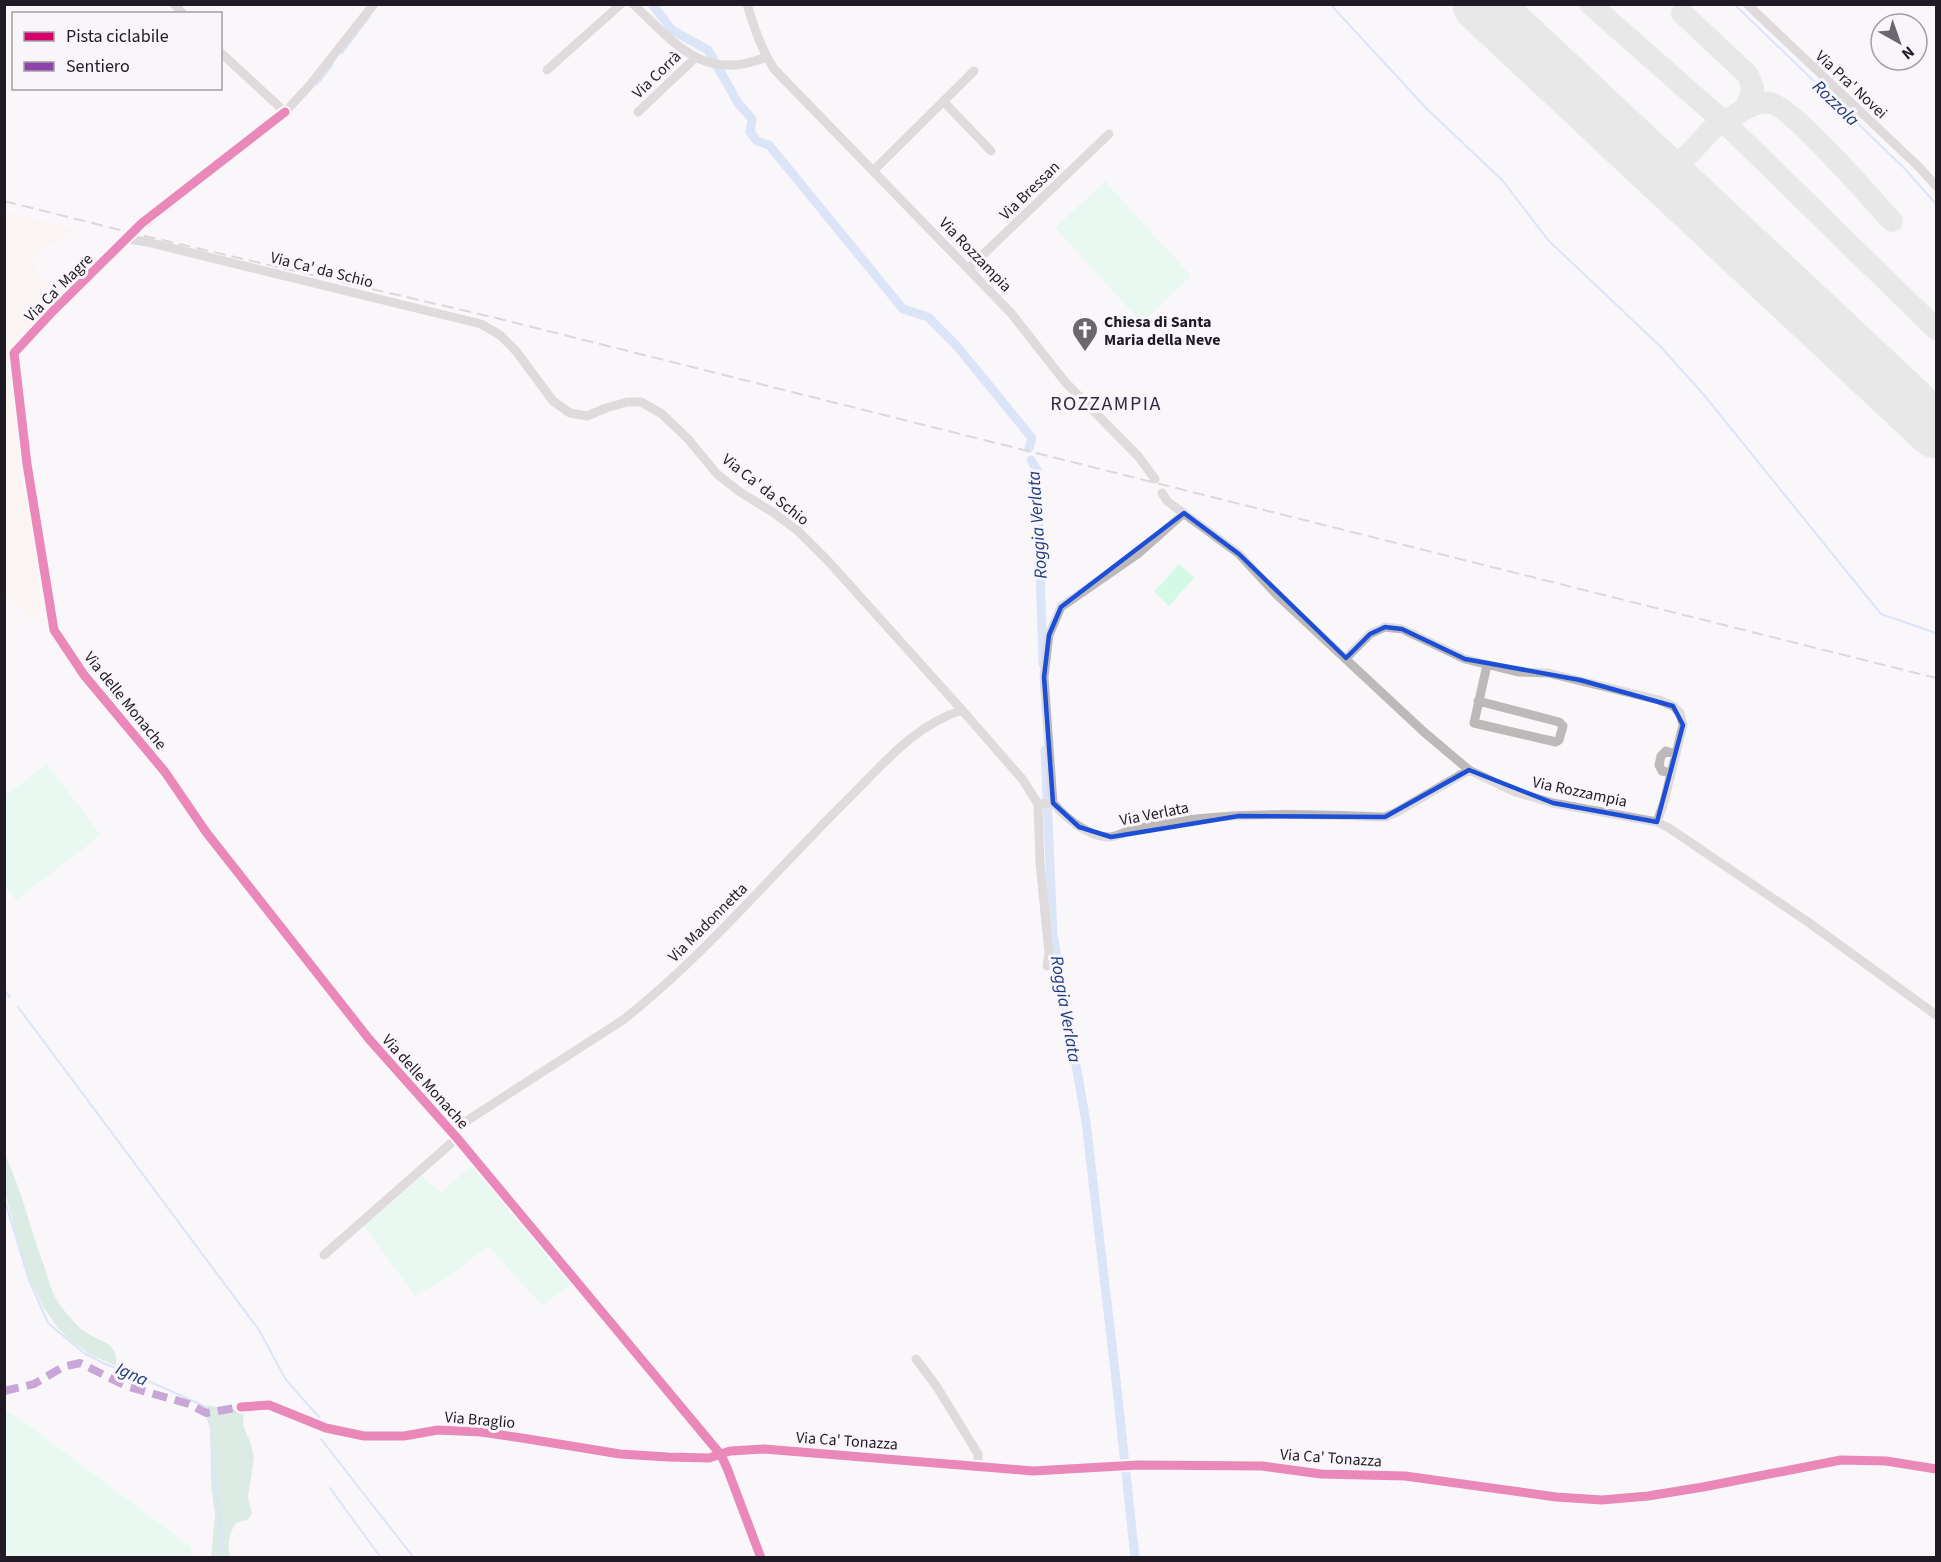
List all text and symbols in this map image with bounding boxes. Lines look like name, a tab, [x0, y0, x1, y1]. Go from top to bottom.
legend	[12, 12, 222, 90]
north arrow	[1869, 12, 1929, 72]
text: Pista ciclabile	[66, 24, 169, 49]
text: N	[1897, 41, 1919, 65]
street label: Via Corrà	[627, 46, 686, 103]
street label: Via Pra' Novei	[1810, 46, 1892, 124]
text: Sentiero	[66, 54, 130, 79]
water label: Rozzola	[1807, 75, 1865, 132]
street label: Via Bressan	[995, 156, 1065, 225]
street label: Via Rozzampia	[934, 212, 1017, 297]
street label: Via Ca' da Schio	[268, 247, 375, 293]
street label: Via Ca' Magre	[19, 248, 98, 327]
place label: Chiesa di Santa Maria della Neve	[1104, 311, 1221, 351]
church icon: Chiesa di Santa Maria della Neve	[1070, 315, 1100, 353]
district label: ROZZAMPIA	[1050, 390, 1162, 418]
street label: Via Ca' da Schio	[717, 449, 814, 531]
water label: Roggia Verlata	[1021, 470, 1054, 580]
street label: Via delle Monache	[79, 647, 172, 754]
street label: Via Rozzampia	[1530, 771, 1629, 813]
street label: Via Verlata	[1118, 797, 1191, 831]
street label: Via Madonnetta	[663, 878, 752, 967]
water label: Roggia Verlata	[1044, 954, 1087, 1065]
street label: Via delle Monache	[377, 1029, 474, 1134]
water label: Igna	[112, 1356, 152, 1393]
street label: Via Braglio	[444, 1406, 516, 1434]
street label: Via Ca' Tonazza	[795, 1426, 899, 1456]
street label: Via Ca' Tonazza	[1279, 1443, 1383, 1473]

